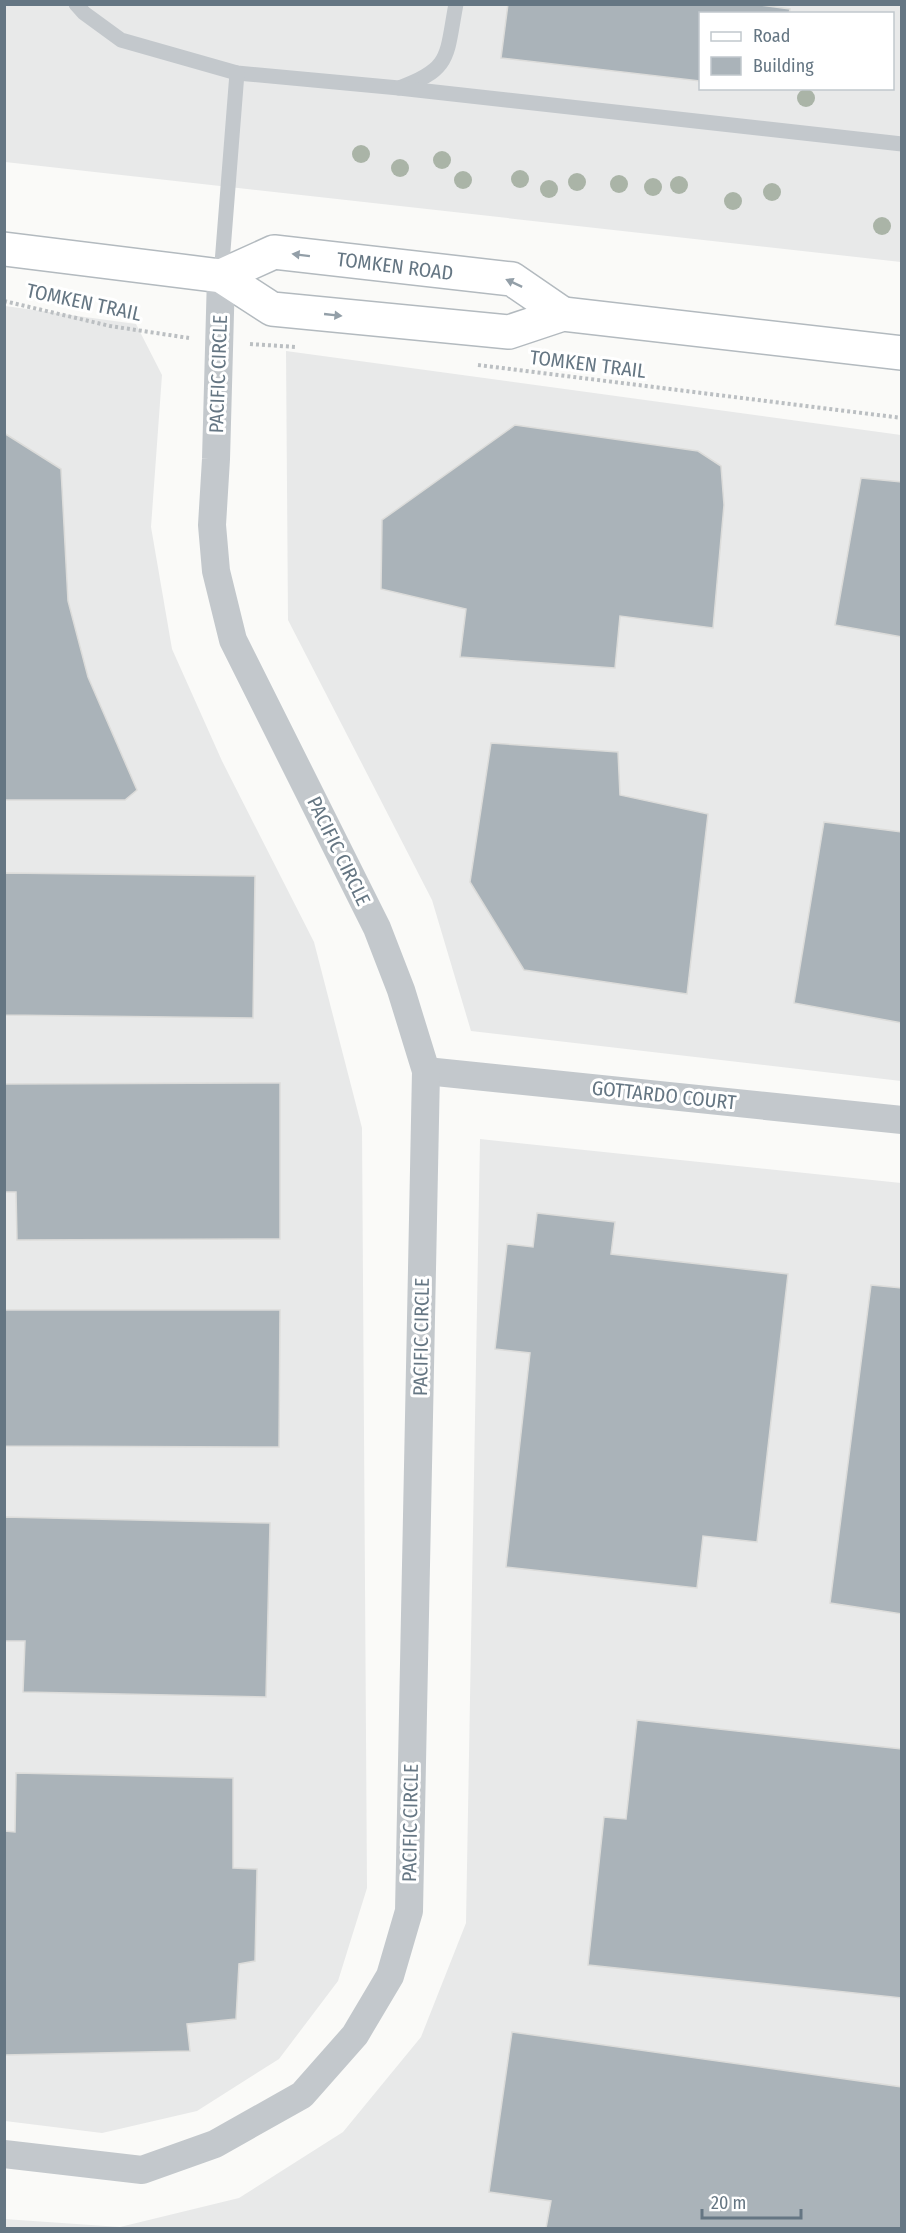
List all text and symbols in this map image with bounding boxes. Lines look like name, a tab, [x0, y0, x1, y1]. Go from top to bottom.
legend	[699, 12, 894, 90]
text: Road	[753, 25, 790, 47]
text: Building	[753, 55, 814, 77]
street label: TOMKEN ROAD	[335, 247, 455, 285]
one-way arrow	[291, 250, 310, 260]
street label: TOMKEN TRAIL	[24, 278, 144, 326]
one-way arrow	[506, 278, 523, 287]
one-way arrow	[323, 310, 342, 320]
street label: PACIFIC CIRCLE	[204, 314, 232, 434]
street label: TOMKEN TRAIL	[529, 345, 648, 383]
street label: PACIFIC CIRCLE	[302, 793, 376, 909]
street label: GOTTARDO COURT	[591, 1075, 738, 1115]
street label: PACIFIC CIRCLE	[408, 1278, 434, 1396]
street label: PACIFIC CIRCLE	[397, 1764, 423, 1882]
scale bar	[702, 2182, 801, 2220]
text: 20 m	[711, 2192, 746, 2214]

